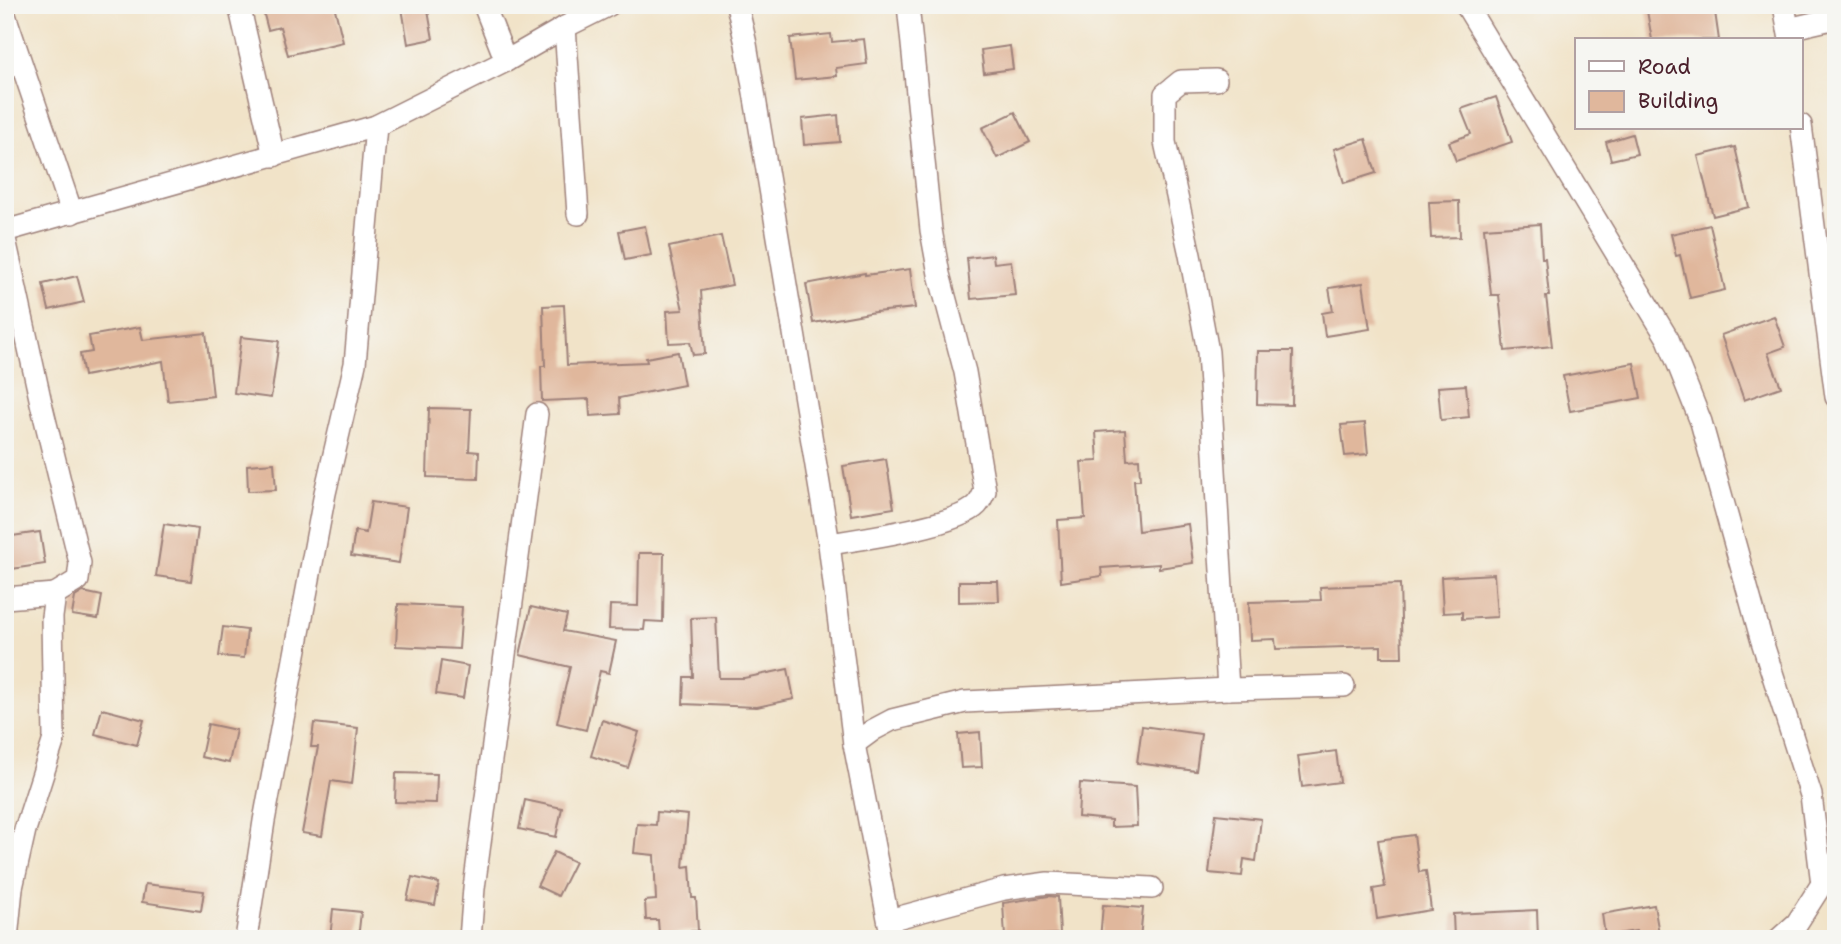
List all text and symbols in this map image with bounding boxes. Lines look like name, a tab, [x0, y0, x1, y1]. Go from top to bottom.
legend	[1575, 38, 1802, 130]
text: Road	[1638, 53, 1691, 81]
text: Building	[1638, 87, 1718, 115]

